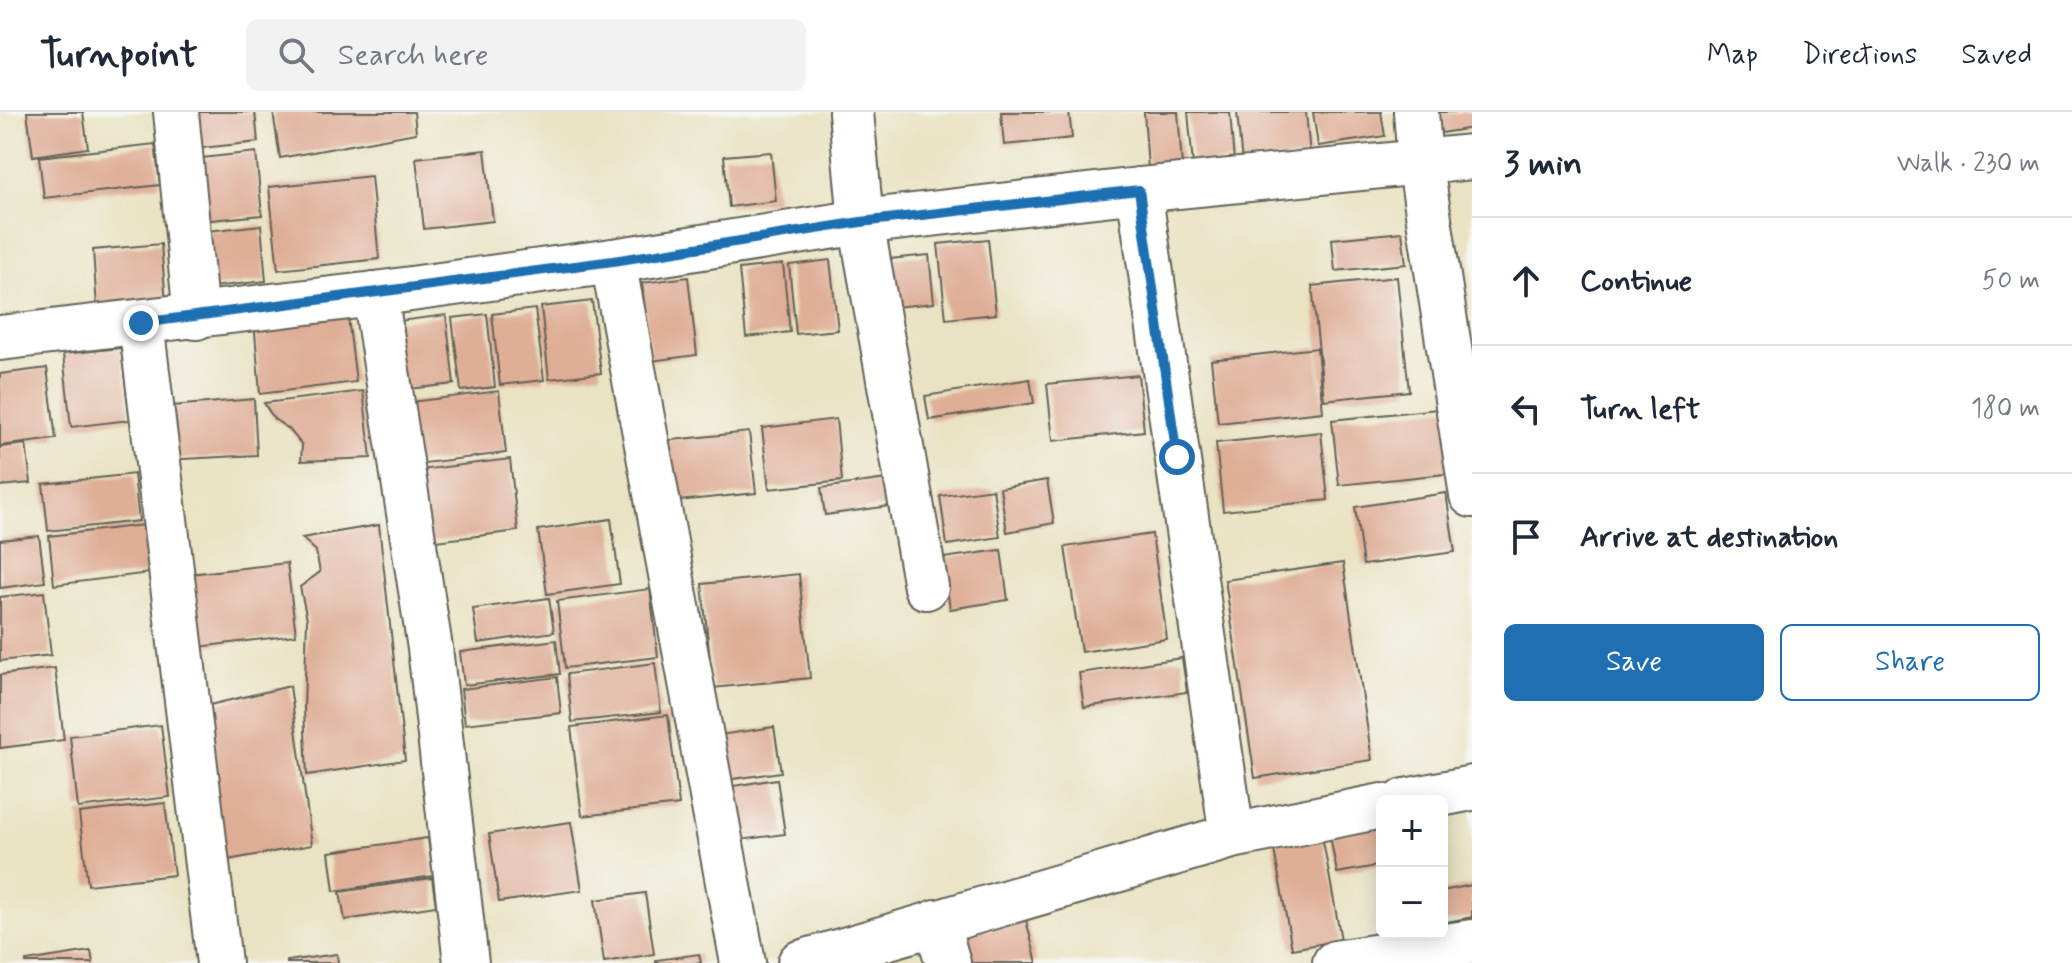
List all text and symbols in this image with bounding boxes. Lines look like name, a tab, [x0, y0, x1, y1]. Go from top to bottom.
search box	[246, 19, 806, 91]
text: Turnpoint	[40, 31, 198, 80]
icon: search	[274, 33, 318, 77]
text: Search here	[338, 36, 489, 75]
text: Map	[1707, 37, 1758, 74]
text: Directions	[1802, 37, 1917, 74]
text: Saved	[1961, 37, 2032, 74]
text: 3 min	[1504, 142, 1582, 187]
text: Walk · 230 m	[1897, 147, 2040, 181]
icon: ahead	[1504, 259, 1548, 303]
text: Continue	[1580, 262, 1692, 301]
text: 50 m	[1982, 264, 2040, 298]
route end	[123, 305, 159, 341]
icon: left	[1504, 387, 1548, 431]
text: Turn left	[1580, 390, 1700, 429]
text: 180 m	[1971, 392, 2040, 426]
route start	[1159, 439, 1195, 475]
icon: arrive	[1504, 515, 1548, 559]
text: Arrive at destination	[1580, 518, 1838, 557]
button: Save	[1504, 624, 1764, 701]
button: Share	[1780, 624, 2040, 701]
map controls	[1376, 795, 1448, 939]
button: +	[1376, 795, 1448, 867]
button: −	[1376, 867, 1448, 939]

